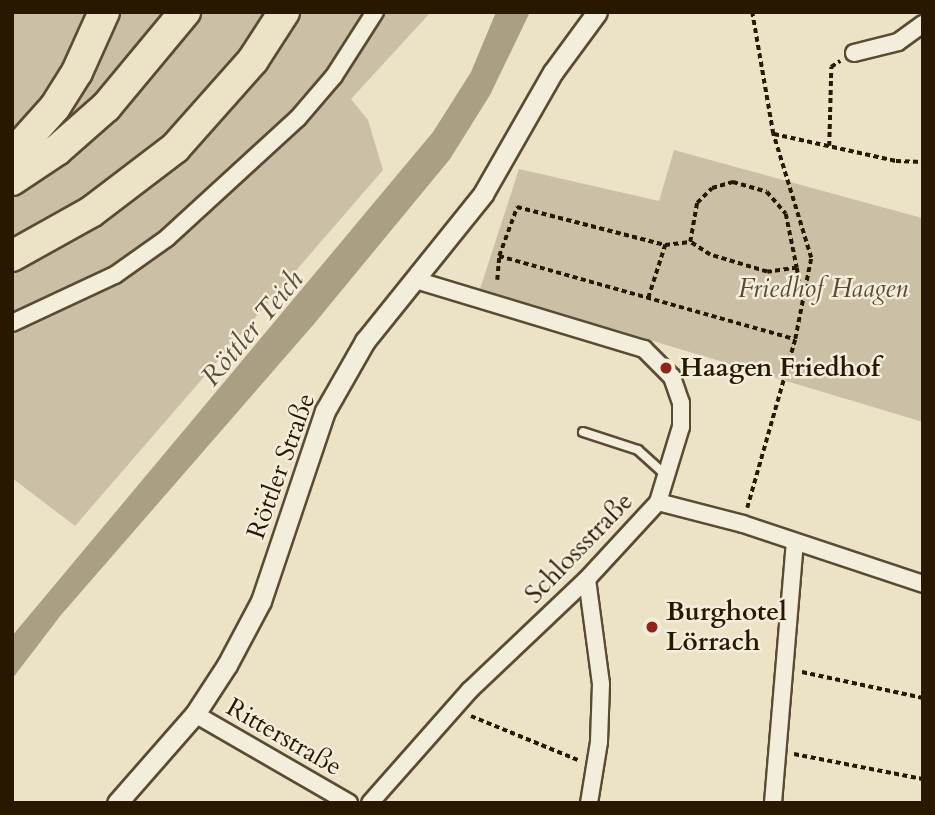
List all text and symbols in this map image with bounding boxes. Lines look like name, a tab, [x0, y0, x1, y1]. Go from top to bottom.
water label: Röttler Teich	[194, 263, 310, 393]
park label: Friedhof Haagen	[738, 273, 908, 305]
place label: Haagen Friedhof	[680, 352, 880, 384]
marker: Haagen Friedhof	[658, 360, 674, 376]
street label: Röttler Straße	[240, 389, 322, 543]
street label: Schlossstraße	[518, 486, 640, 610]
place label: Burghotel Lörrach	[666, 596, 787, 658]
marker: Burghotel Lörrach	[644, 619, 660, 635]
street label: Ritterstraße	[221, 691, 347, 783]

